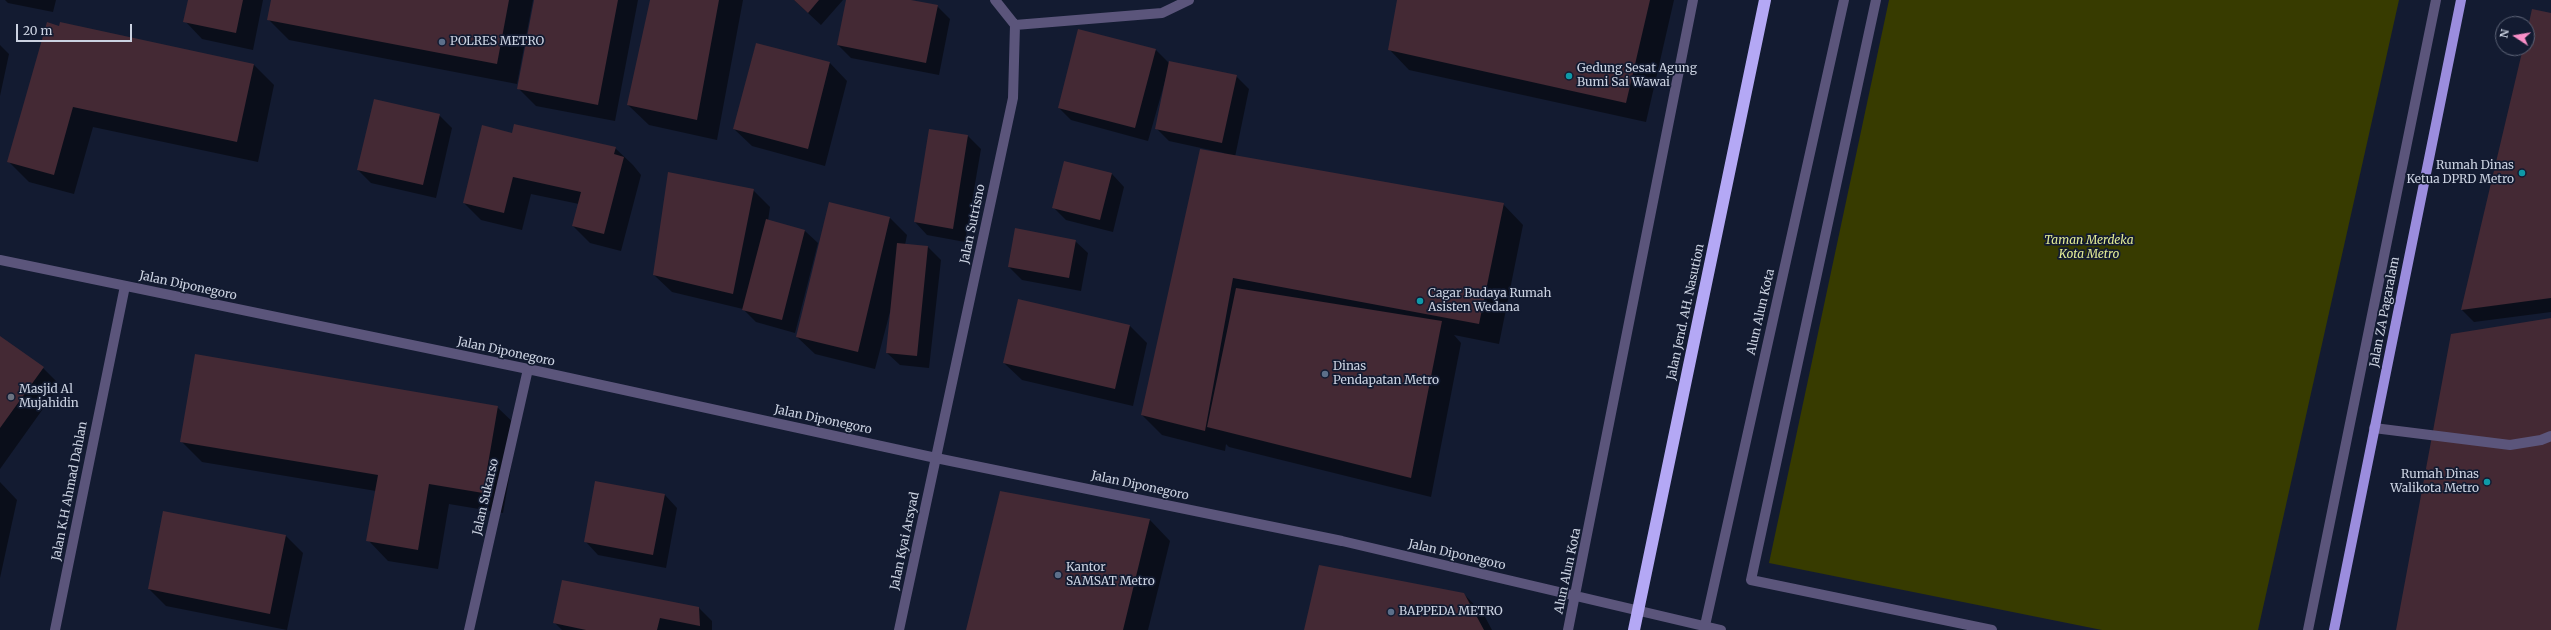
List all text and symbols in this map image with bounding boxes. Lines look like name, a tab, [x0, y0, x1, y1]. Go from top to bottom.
scale bar	[18, 16, 134, 42]
north arrow	[2495, 16, 2535, 56]
text: 20 m	[23, 23, 52, 38]
text: N	[2496, 28, 2512, 39]
place label: POLRES METRO	[450, 35, 544, 49]
marker: POLRES METRO	[437, 37, 447, 47]
place label: Gedung Sesat Agung Bumi Sai Wawai	[1577, 62, 1697, 90]
marker: Gedung Sesat Agung Bumi Sai Wawai	[1564, 71, 1574, 81]
place label: Rumah Dinas Ketua DPRD Metro	[2406, 159, 2514, 187]
marker: Rumah Dinas Ketua DPRD Metro	[2517, 168, 2527, 178]
street label: Jalan Sutrisno	[958, 183, 988, 265]
park label: Taman Merdeka Kota Metro	[2044, 234, 2134, 262]
street label: Jalan Jend. AH. Nasution	[1664, 242, 1708, 382]
street label: Jalan ZA Pagaralam	[2367, 256, 2403, 368]
street label: Alun Alun Kota	[1744, 268, 1778, 356]
street label: Jalan Diponegoro	[138, 269, 238, 303]
place label: Cagar Budaya Rumah Asisten Wedana	[1428, 287, 1551, 315]
marker: Cagar Budaya Rumah Asisten Wedana	[1415, 296, 1425, 306]
street label: Jalan Diponegoro	[456, 335, 556, 369]
place label: Dinas Pendapatan Metro	[1333, 360, 1439, 388]
marker: Dinas Pendapatan Metro	[1320, 369, 1330, 379]
place label: Masjid Al Mujahidin	[19, 383, 79, 411]
marker: Masjid Al Mujahidin	[6, 392, 16, 402]
street label: Jalan Diponegoro	[773, 403, 873, 437]
street label: Jalan K.H Ahmad Dahlan	[49, 420, 91, 562]
street label: Jalan Sukarso	[470, 457, 502, 537]
place label: Rumah Dinas Walikota Metro	[2390, 468, 2479, 496]
street label: Jalan Diponegoro	[1090, 469, 1190, 503]
marker: Rumah Dinas Walikota Metro	[2482, 477, 2492, 487]
street label: Jalan Kyai Arsyad	[888, 491, 922, 591]
street label: Alun Alun Kota	[1552, 527, 1584, 615]
street label: Jalan Diponegoro	[1407, 537, 1507, 573]
place label: Kantor SAMSAT Metro	[1066, 561, 1155, 589]
marker: Kantor SAMSAT Metro	[1053, 570, 1063, 580]
place label: BAPPEDA METRO	[1399, 605, 1503, 619]
marker: BAPPEDA METRO	[1386, 607, 1396, 617]

